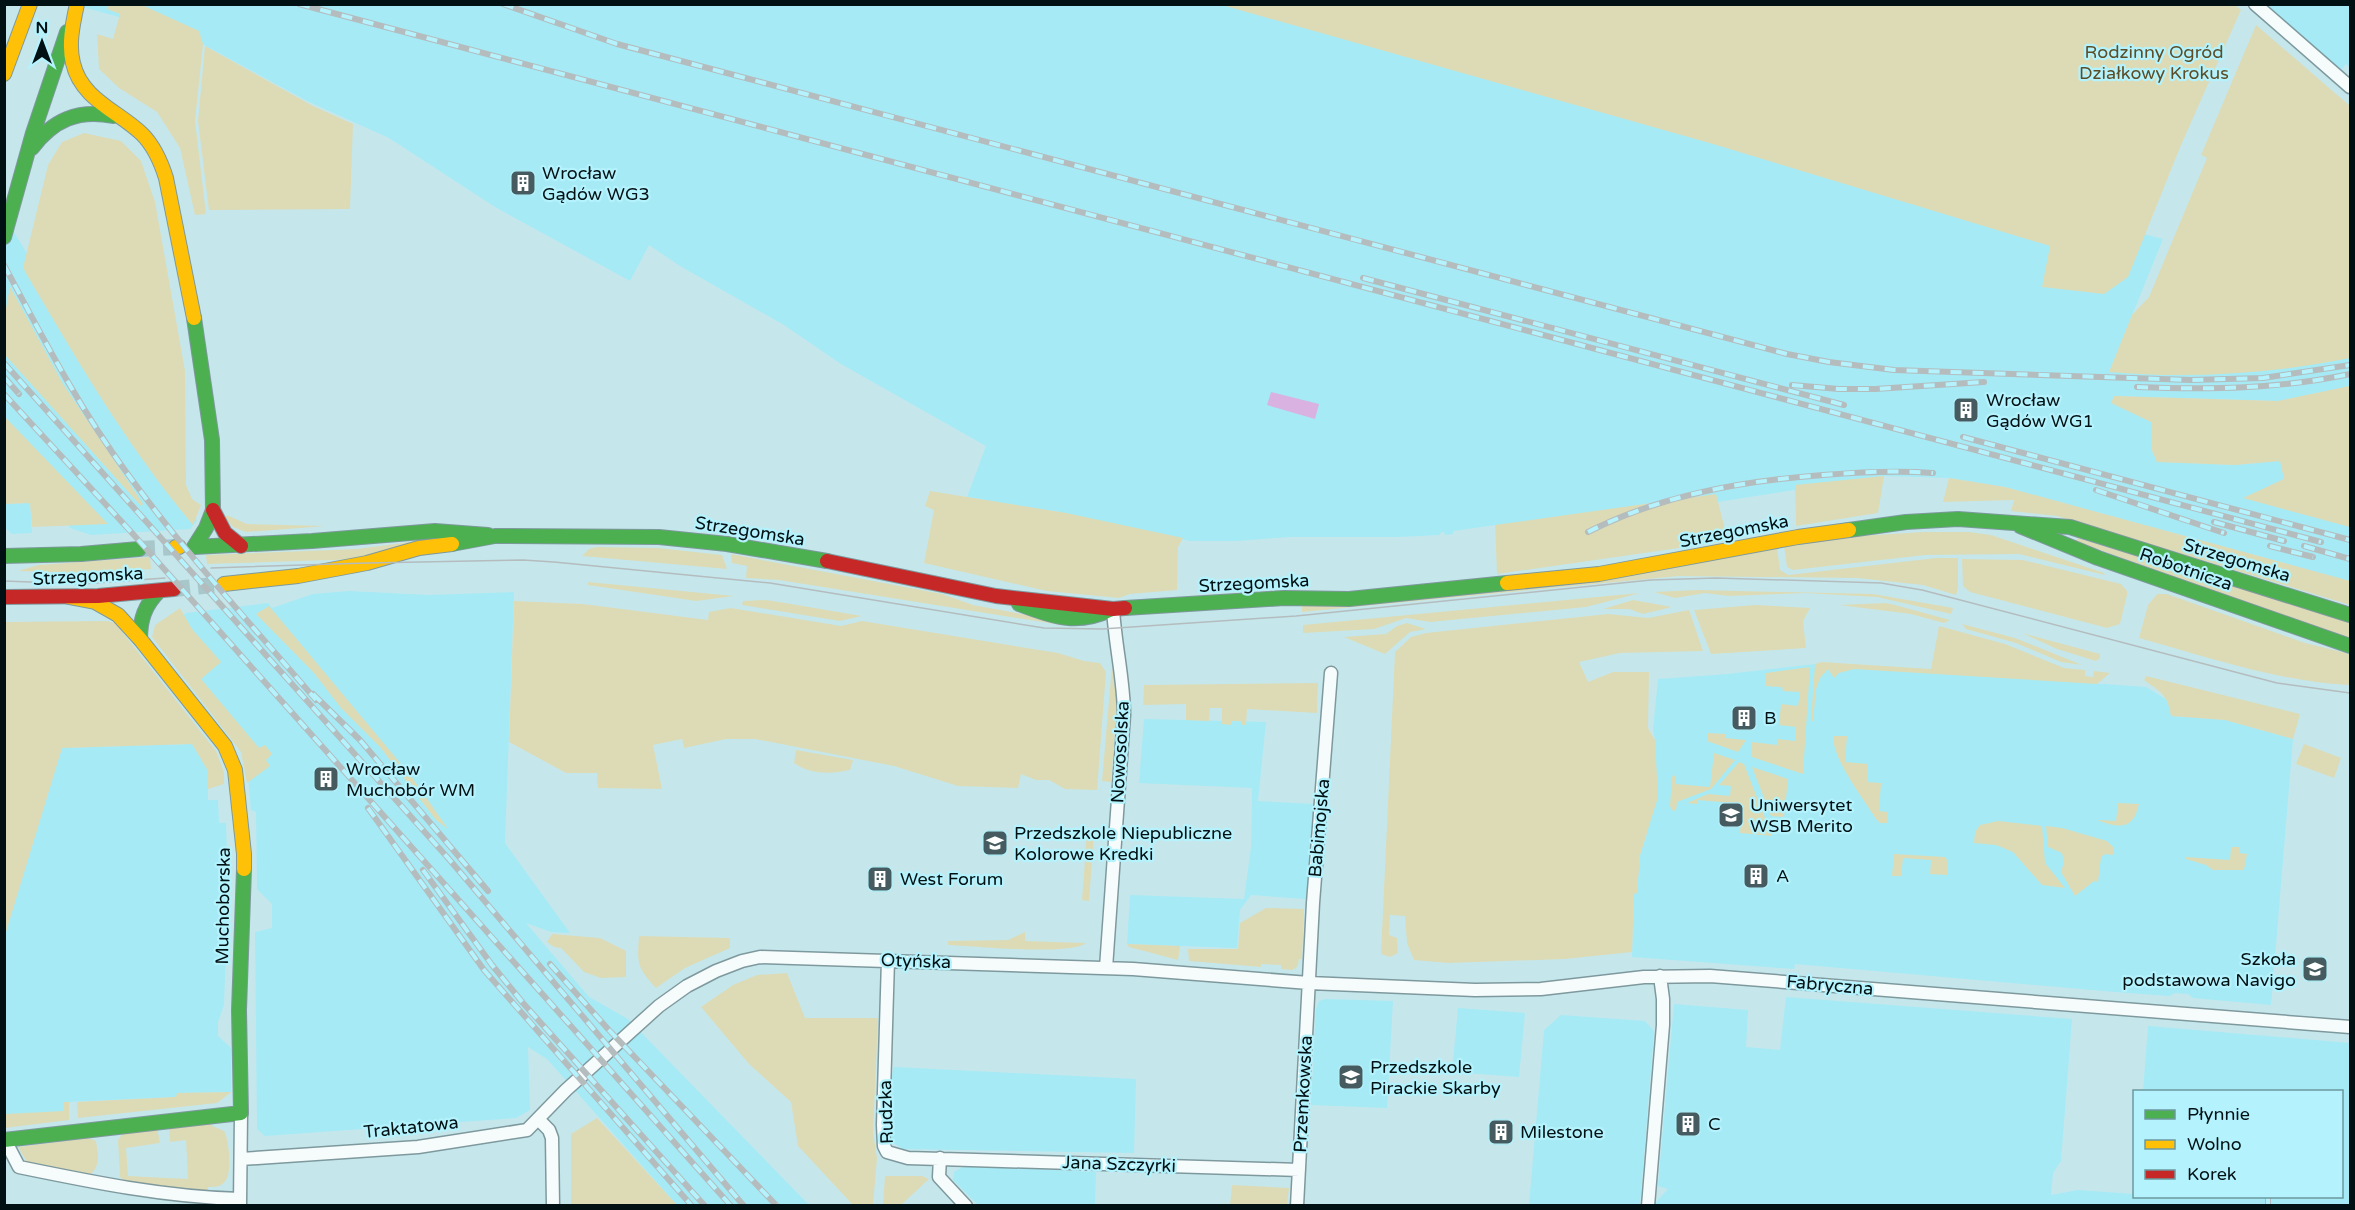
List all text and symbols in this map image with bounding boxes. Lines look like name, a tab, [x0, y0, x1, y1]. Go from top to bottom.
north arrow	[12, 12, 72, 72]
text: N	[36, 18, 48, 38]
park label: Rodzinny Ogród Działkowy Krokus	[2079, 41, 2229, 84]
place label: Wrocław Gądów WG3	[542, 162, 650, 205]
building icon: Wrocław Gądów WG3	[508, 168, 538, 198]
place label: Wrocław Gądów WG1	[1986, 389, 2094, 432]
building icon: Wrocław Gądów WG1	[1951, 395, 1981, 425]
street label: Strzegomska	[1678, 510, 1790, 552]
street label: Strzegomska	[694, 511, 806, 551]
street label: Strzegomska	[2181, 533, 2293, 587]
street label: Robotnicza	[2137, 543, 2235, 595]
street label: Strzegomska	[32, 562, 144, 590]
street label: Strzegomska	[1198, 569, 1310, 597]
street label: Nowosolska	[1106, 700, 1134, 804]
building icon: B	[1729, 703, 1759, 733]
place label: B	[1764, 707, 1776, 729]
place label: Wrocław Muchobór WM	[346, 758, 475, 801]
building icon: Wrocław Muchobór WM	[311, 764, 341, 794]
street label: Babimojska	[1304, 778, 1334, 878]
place label: Uniwersytet WSB Merito	[1750, 794, 1853, 837]
school or university icon: Uniwersytet WSB Merito	[1716, 800, 1746, 830]
place label: Przedszkole Niepubliczne Kolorowe Kredki	[1014, 822, 1232, 865]
school or university icon: Przedszkole Niepubliczne Kolorowe Kredki	[980, 828, 1010, 858]
street label: Muchoborska	[211, 847, 235, 965]
building icon: A	[1741, 861, 1771, 891]
building icon: West Forum	[865, 864, 895, 894]
place label: A	[1776, 865, 1789, 887]
place label: West Forum	[900, 868, 1003, 890]
place label: Szkoła podstawowa Navigo	[2122, 948, 2296, 991]
street label: Otyńska	[880, 949, 952, 973]
school or university icon: Szkoła podstawowa Navigo	[2300, 954, 2330, 984]
street label: Fabryczna	[1786, 970, 1874, 1000]
street label: Przemkowska	[1289, 1035, 1317, 1153]
place label: Przedszkole Pirackie Skarby	[1370, 1056, 1501, 1099]
school or university icon: Przedszkole Pirackie Skarby	[1336, 1062, 1366, 1092]
street label: Rudzka	[874, 1080, 898, 1144]
legend	[2133, 1090, 2343, 1198]
text: Płynnie	[2187, 1103, 2250, 1125]
building icon: C	[1673, 1109, 1703, 1139]
street label: Traktatowa	[362, 1111, 460, 1143]
place label: C	[1708, 1113, 1721, 1135]
building icon: Milestone	[1486, 1117, 1516, 1147]
place label: Milestone	[1520, 1121, 1604, 1143]
text: Wolno	[2187, 1133, 2242, 1155]
street label: Jana Szczyrki	[1062, 1151, 1176, 1177]
text: Korek	[2187, 1163, 2237, 1185]

